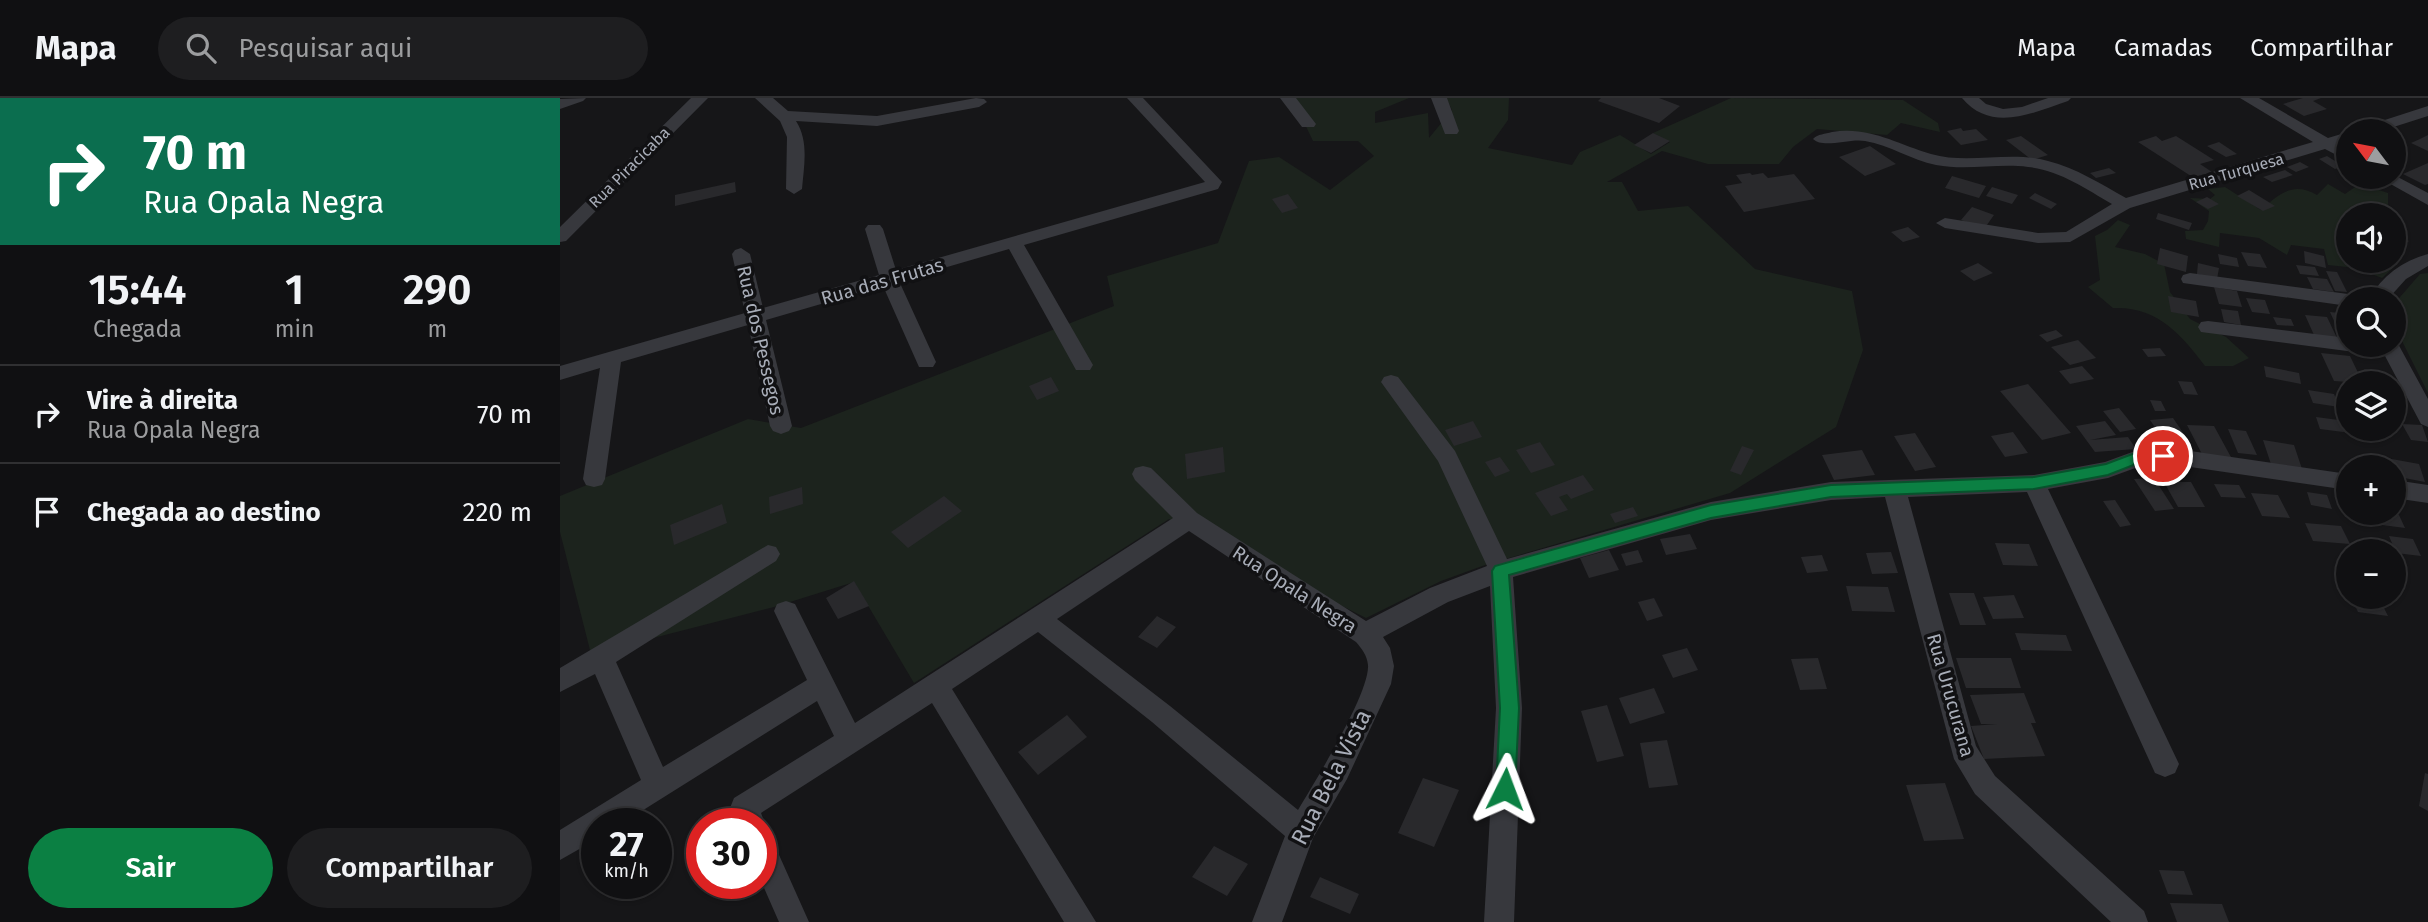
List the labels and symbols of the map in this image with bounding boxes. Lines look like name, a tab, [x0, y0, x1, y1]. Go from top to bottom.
north arrow	[2336, 119, 2406, 189]
street label: Rua Piracicaba	[585, 123, 674, 212]
street label: Rua Turquesa	[2186, 149, 2286, 194]
street label: Rua das Frutas	[818, 253, 946, 310]
street label: Rua dos Pessegos	[732, 263, 789, 417]
pin	[2133, 426, 2193, 486]
street label: Rua Opala Negra	[1228, 541, 1361, 638]
street label: Rua Urucurana	[1922, 631, 1979, 760]
street label: Rua Bela Vista	[1285, 705, 1377, 849]
position arrow	[1468, 752, 1542, 826]
speed limit sign: 30	[686, 808, 777, 899]

